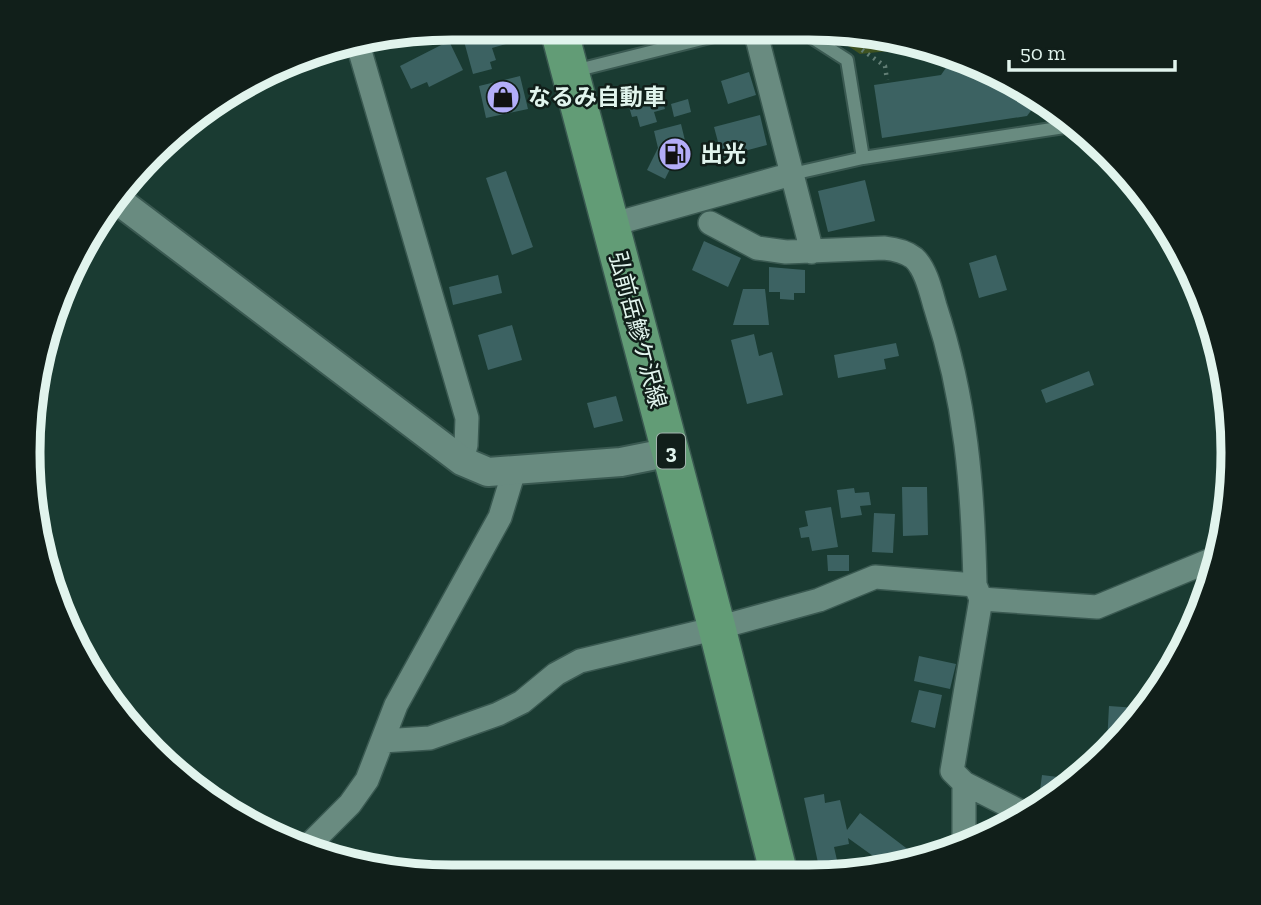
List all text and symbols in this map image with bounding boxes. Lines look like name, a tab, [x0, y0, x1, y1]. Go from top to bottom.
scale bar	[1009, 28, 1175, 72]
text: 50 m	[1020, 40, 1066, 65]
shop icon: なるみ自動車	[484, 78, 522, 116]
place label: なるみ自動車	[528, 83, 666, 111]
fuel station icon: 出光	[656, 135, 694, 173]
place label: 出光	[700, 140, 746, 168]
street label: 弘前岳鰺ケ沢線	[604, 249, 672, 411]
road number: 3	[657, 434, 685, 468]

